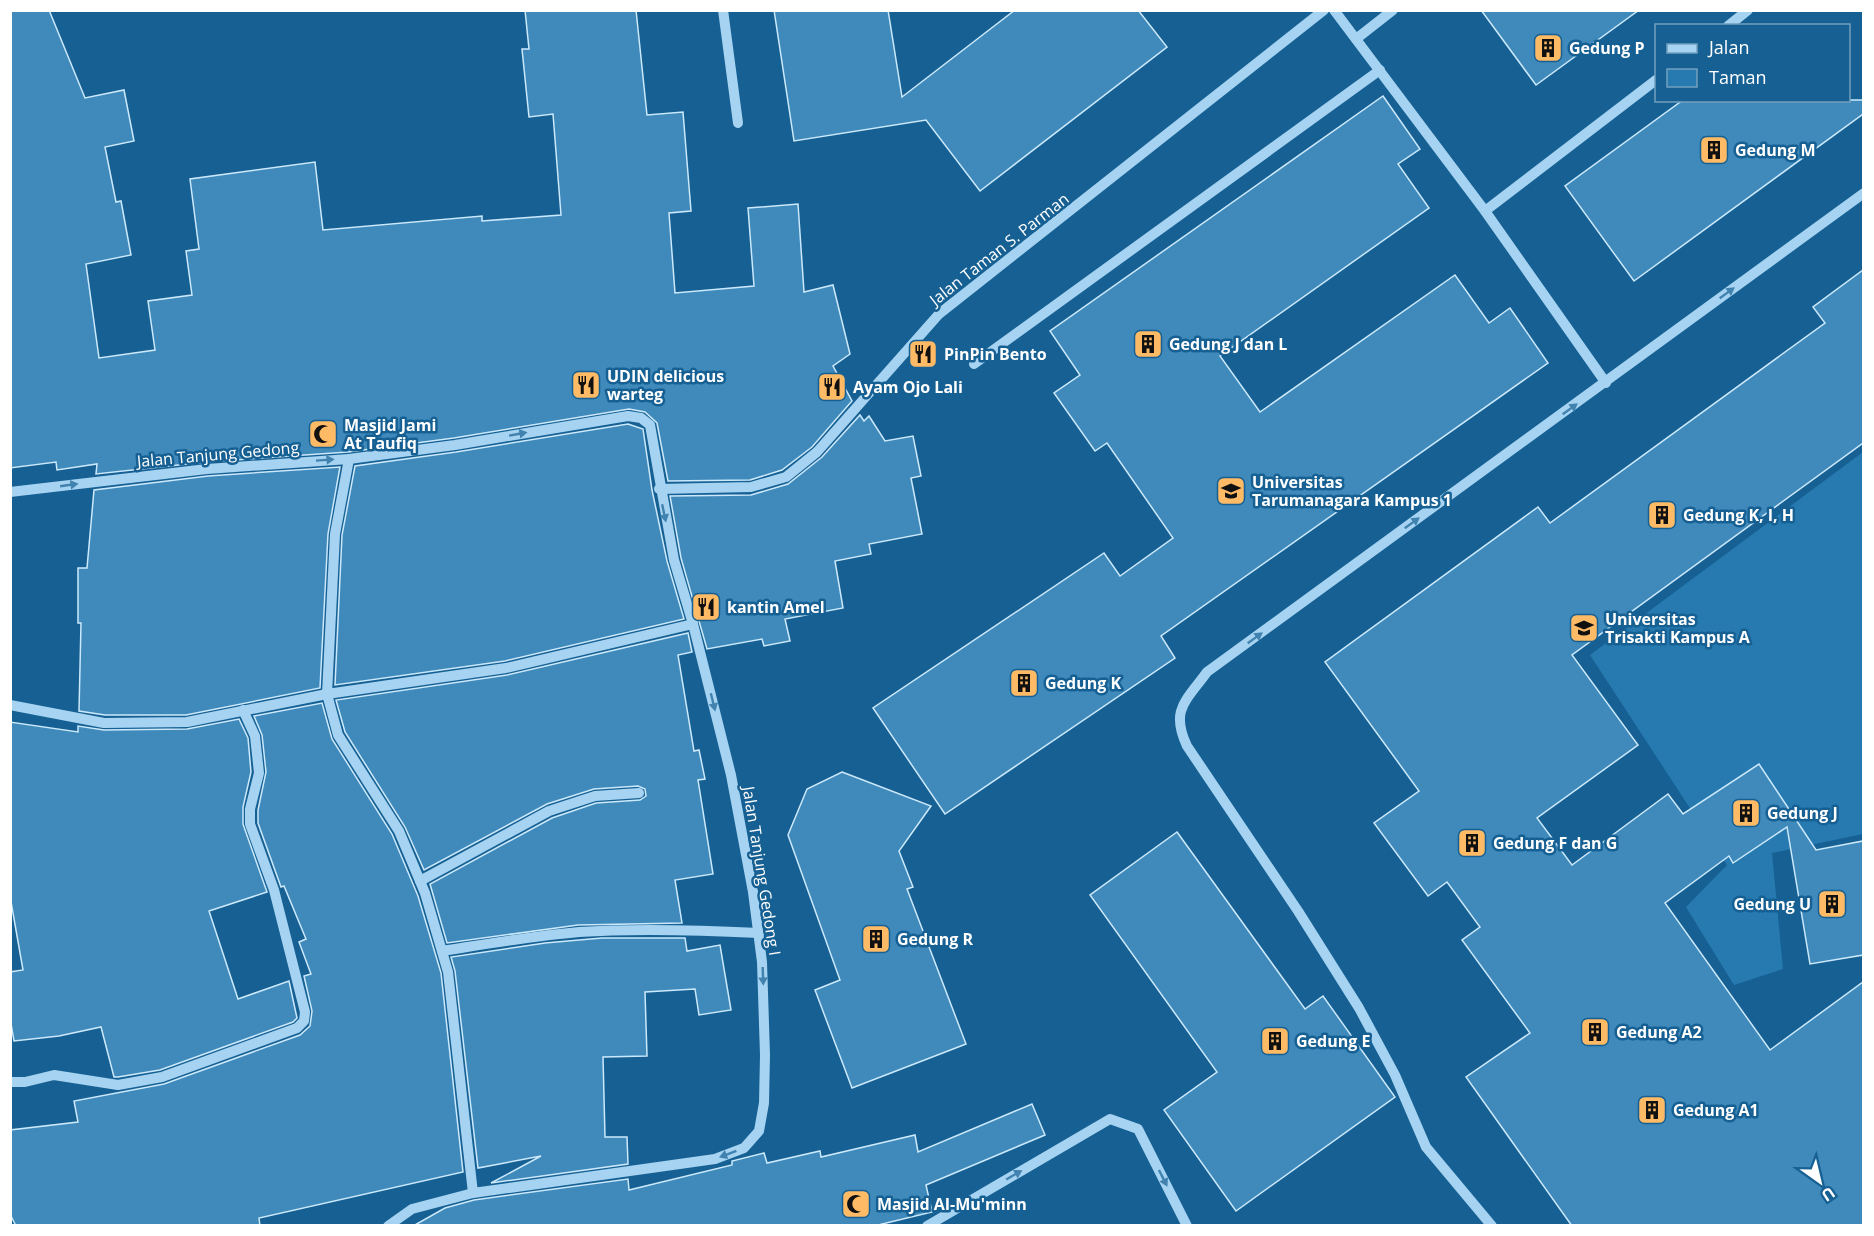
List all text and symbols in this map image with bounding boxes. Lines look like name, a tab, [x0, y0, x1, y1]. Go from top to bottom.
legend	[1655, 24, 1850, 102]
building icon: Gedung P	[1532, 32, 1564, 64]
text: Jalan	[1707, 35, 1749, 59]
place label: Gedung P	[1569, 37, 1644, 59]
text: Taman	[1709, 65, 1767, 89]
building icon: Gedung M	[1698, 134, 1730, 166]
place label: Gedung M	[1735, 139, 1815, 161]
street label: Jalan Taman S. Parman	[923, 188, 1073, 312]
one-way arrow	[1719, 287, 1735, 299]
building icon: Gedung J dan L	[1132, 328, 1164, 360]
place label: Gedung J dan L	[1169, 333, 1287, 355]
restaurant icon: PinPin Bento	[907, 338, 939, 370]
place label: PinPin Bento	[944, 343, 1047, 365]
place label: UDIN delicious warteg	[607, 365, 724, 405]
restaurant icon: UDIN delicious warteg	[570, 369, 602, 401]
restaurant icon: Ayam Ojo Lali	[816, 371, 848, 403]
place label: Ayam Ojo Lali	[853, 376, 963, 398]
one-way arrow	[1563, 403, 1578, 415]
place label: Masjid Jami At Taufiq	[344, 414, 436, 454]
mosque icon: Masjid Jami At Taufiq	[307, 418, 339, 450]
one-way arrow	[509, 429, 528, 438]
street label: Jalan Tanjung Gedong	[134, 436, 300, 472]
one-way arrow	[316, 456, 335, 465]
place label: Universitas Tarumanagara Kampus 1	[1252, 471, 1452, 511]
school or university icon: Universitas Tarumanagara Kampus 1	[1215, 475, 1247, 507]
one-way arrow	[59, 480, 78, 489]
building icon: Gedung K, I, H	[1646, 499, 1678, 531]
one-way arrow	[660, 504, 669, 523]
place label: Gedung K, I, H	[1683, 504, 1794, 526]
one-way arrow	[1404, 517, 1420, 529]
restaurant icon: kantin Amel	[690, 591, 722, 623]
place label: kantin Amel	[727, 596, 825, 618]
place label: Universitas Trisakti Kampus A	[1605, 608, 1751, 648]
school or university icon: Universitas Trisakti Kampus A	[1568, 612, 1600, 644]
one-way arrow	[1247, 632, 1262, 644]
building icon: Gedung K	[1008, 667, 1040, 699]
place label: Gedung K	[1045, 672, 1121, 694]
one-way arrow	[708, 693, 718, 711]
street label: Jalan Tanjung Gedong I	[737, 783, 786, 957]
building icon: Gedung J	[1730, 797, 1762, 829]
place label: Gedung J	[1767, 802, 1838, 824]
building icon: Gedung F dan G	[1456, 827, 1488, 859]
place label: Gedung F dan G	[1493, 832, 1617, 854]
building icon: Gedung U	[1816, 888, 1848, 920]
place label: Gedung U	[1734, 893, 1811, 915]
building icon: Gedung R	[860, 923, 892, 955]
place label: Gedung R	[897, 928, 973, 950]
one-way arrow	[758, 966, 767, 985]
building icon: Gedung A2	[1579, 1016, 1611, 1048]
place label: Gedung A2	[1616, 1021, 1702, 1043]
building icon: Gedung E	[1259, 1025, 1291, 1057]
place label: Gedung E	[1296, 1030, 1370, 1052]
building icon: Gedung A1	[1636, 1094, 1668, 1126]
place label: Gedung A1	[1673, 1099, 1759, 1121]
one-way arrow	[719, 1149, 737, 1159]
north arrow	[1790, 1152, 1850, 1212]
one-way arrow	[1158, 1169, 1168, 1186]
one-way arrow	[1006, 1170, 1023, 1180]
text: U	[1817, 1182, 1840, 1207]
mosque icon: Masjid AI-Mu'minn	[840, 1188, 872, 1220]
place label: Masjid AI-Mu'minn	[877, 1193, 1027, 1215]

